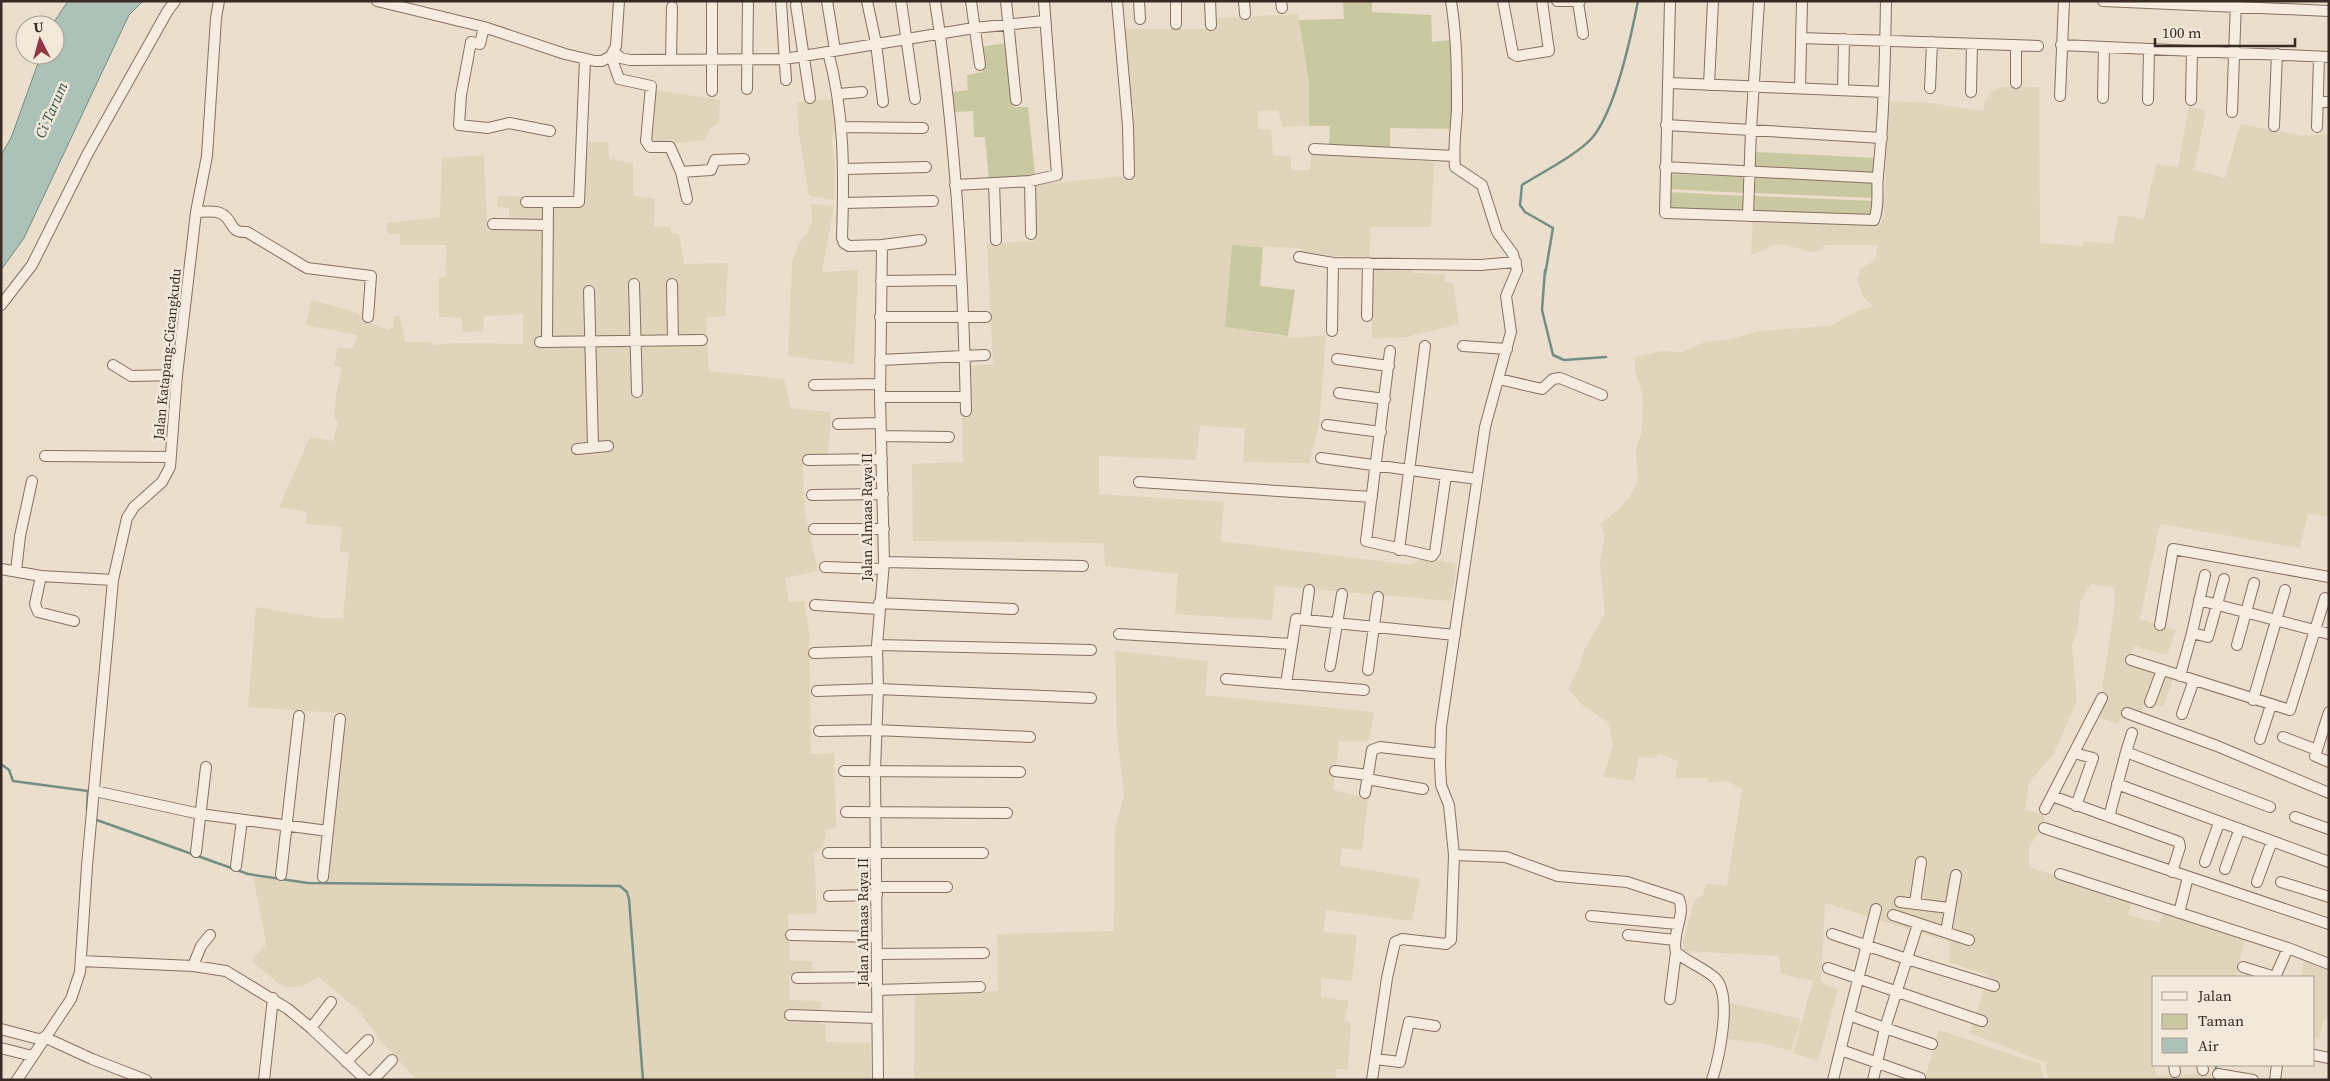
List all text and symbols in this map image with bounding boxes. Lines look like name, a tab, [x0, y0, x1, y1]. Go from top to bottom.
north arrow	[15, 15, 65, 65]
scale bar	[2155, 15, 2295, 47]
text: U	[33, 17, 45, 38]
text: 100 m	[2162, 22, 2202, 43]
water label: Ci Tarum	[29, 78, 73, 141]
street label: Jalan Katapang-Cicangkudu	[148, 267, 186, 442]
street label: Jalan Almaas Raya II	[857, 453, 877, 582]
street label: Jalan Almaas Raya II	[853, 858, 873, 987]
legend	[2152, 976, 2315, 1066]
text: Jalan	[2197, 985, 2232, 1006]
text: Taman	[2198, 1010, 2244, 1031]
text: Air	[2198, 1035, 2219, 1056]

